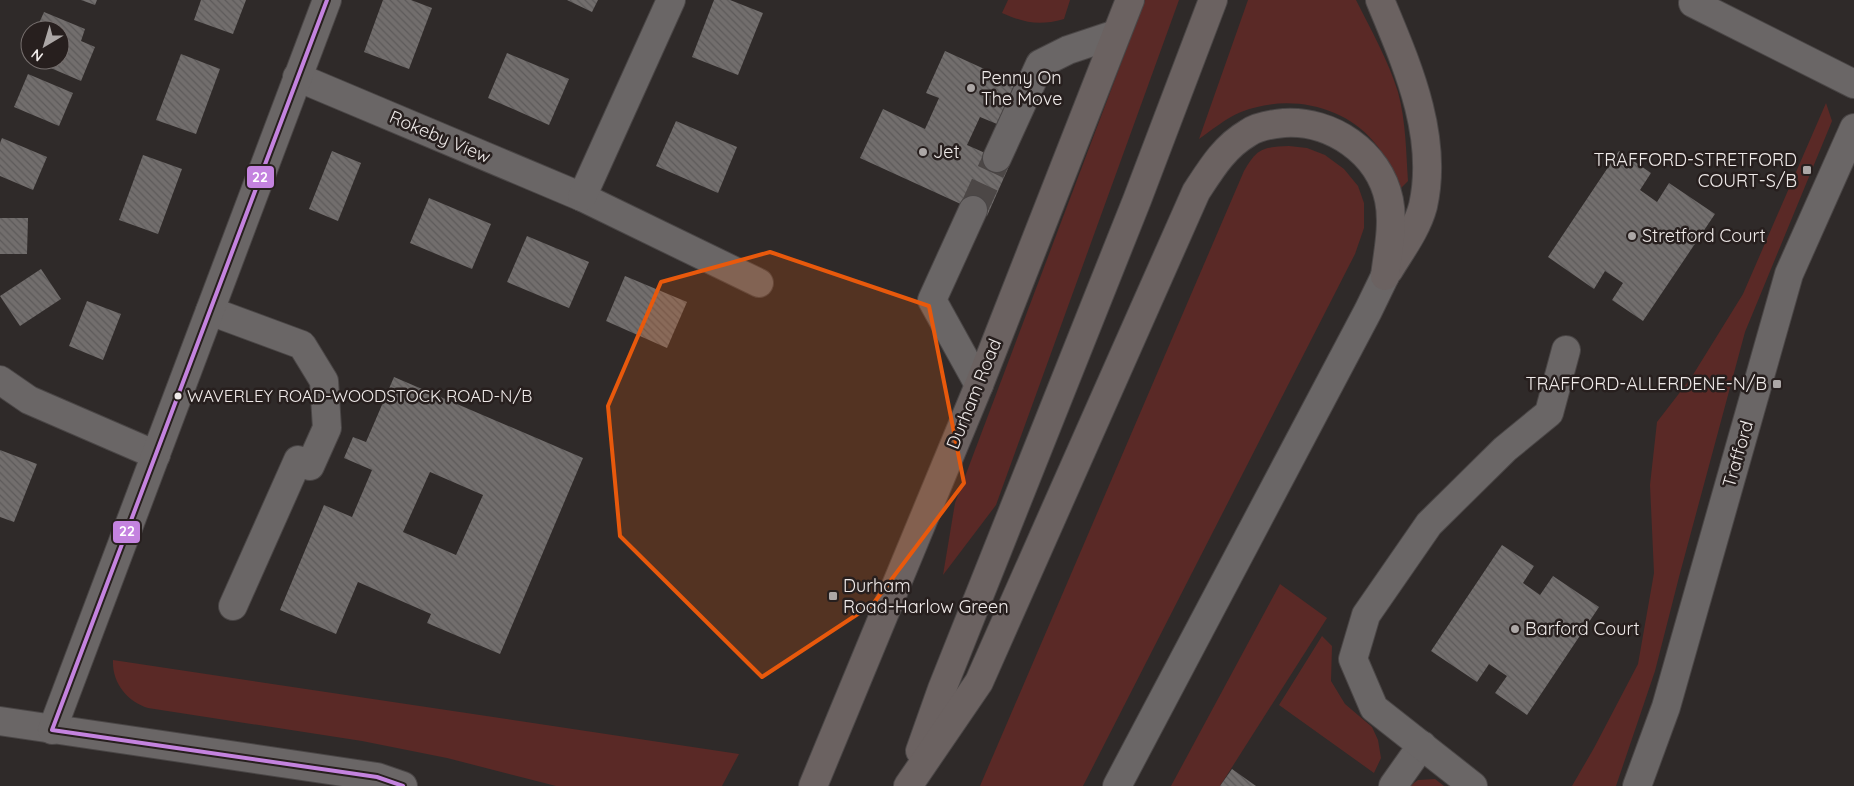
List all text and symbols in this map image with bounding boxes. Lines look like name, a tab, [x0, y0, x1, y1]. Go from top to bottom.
north arrow	[20, 20, 70, 70]
text: N	[27, 45, 47, 66]
place label: Penny On The Move	[981, 66, 1062, 110]
marker: Penny On The Move	[965, 82, 977, 94]
street label: Rokeby View	[386, 105, 494, 168]
place label: Jet	[933, 140, 960, 163]
marker: Jet	[917, 146, 929, 158]
place label: TRAFFORD-STRETFORD COURT-S/B	[1593, 148, 1797, 192]
marker: TRAFFORD-STRETFORD COURT-S/B	[1801, 164, 1813, 176]
line badge: 22	[246, 165, 275, 189]
text: 22	[252, 168, 268, 186]
place label: Stretford Court	[1642, 224, 1766, 247]
marker: Stretford Court	[1626, 230, 1638, 242]
street label: Durham Road	[941, 335, 1006, 452]
place label: TRAFFORD-ALLERDENE-N/B	[1526, 372, 1767, 395]
marker: TRAFFORD-ALLERDENE-N/B	[1771, 378, 1783, 390]
place label: WAVERLEY ROAD-WOODSTOCK ROAD-N/B	[187, 385, 532, 406]
marker: WAVERLEY ROAD-WOODSTOCK ROAD-N/B	[173, 391, 183, 401]
street label: Trafford	[1717, 418, 1758, 490]
line badge: 22	[112, 520, 141, 544]
text: 22	[119, 522, 135, 540]
place label: Durham Road-Harlow Green	[843, 574, 1009, 618]
marker: Durham Road-Harlow Green	[827, 590, 839, 602]
place label: Barford Court	[1525, 617, 1640, 640]
marker: Barford Court	[1509, 623, 1521, 635]

